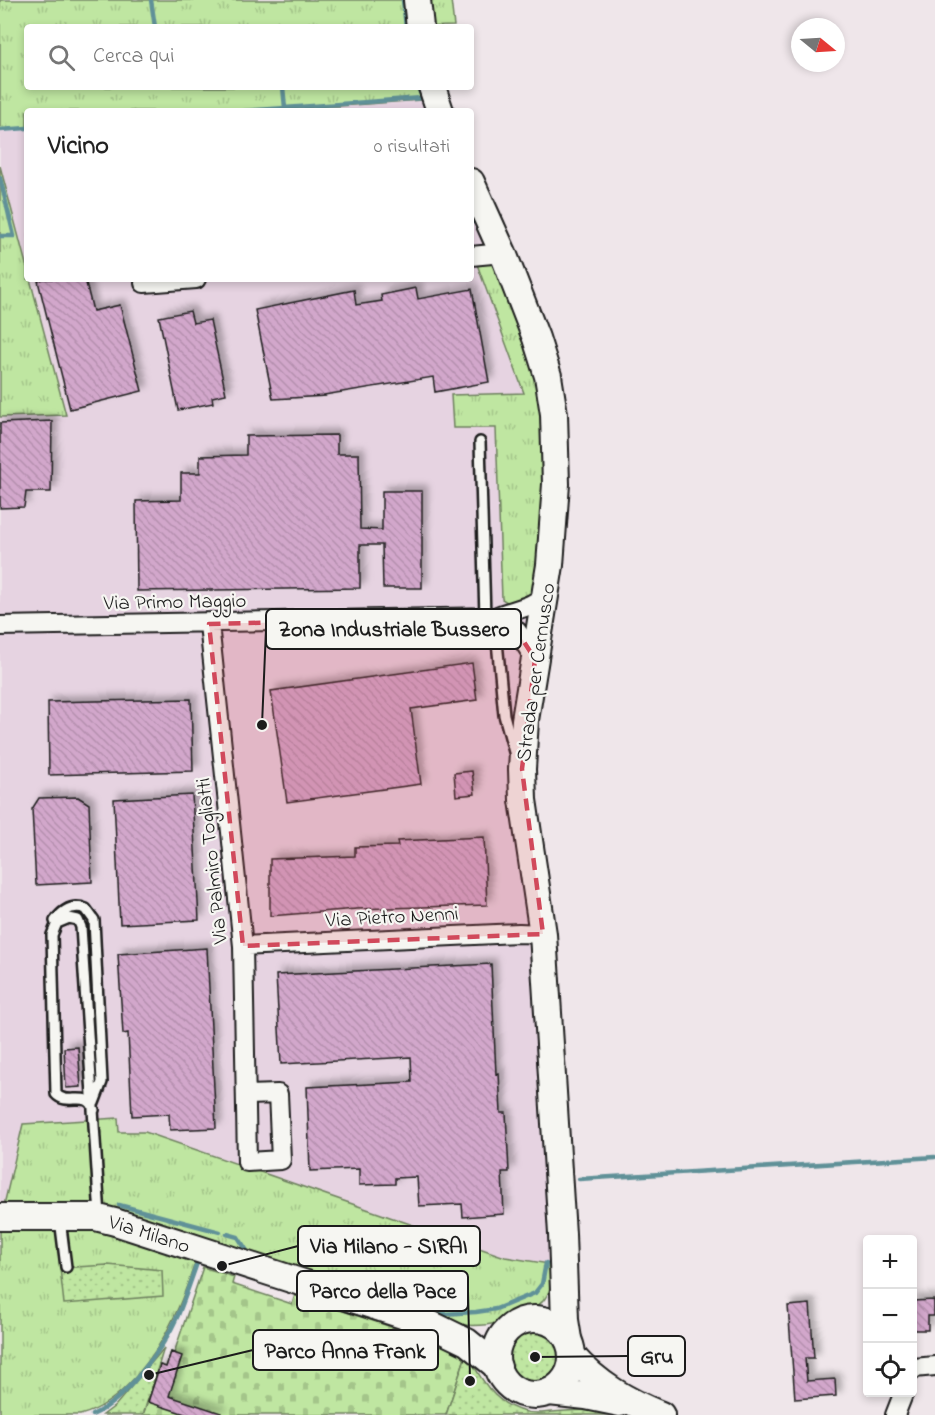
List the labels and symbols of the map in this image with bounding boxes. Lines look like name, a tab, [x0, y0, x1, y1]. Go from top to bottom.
north arrow	[791, 18, 845, 72]
street label: Strada per Cernusco	[510, 581, 564, 764]
street label: Via Primo Maggio	[102, 587, 247, 621]
callout: Zona Industriale Bussero	[266, 609, 521, 649]
text: Zona Industriale Bussero	[278, 615, 510, 647]
street label: Via Palmiro Togliatti	[189, 776, 239, 946]
street label: Via Pietro Nenni	[324, 900, 459, 937]
street label: Via Milano	[104, 1208, 194, 1262]
callout: Via Milano - SIRAI	[298, 1226, 480, 1266]
text: Via Milano - SIRAI	[309, 1232, 468, 1264]
callout: Parco della Pace	[297, 1271, 468, 1311]
text: Parco della Pace	[310, 1277, 458, 1309]
callout: Parco Anna Frank	[253, 1330, 438, 1370]
callout: Gru	[628, 1336, 685, 1376]
text: Parco Anna Frank	[264, 1337, 427, 1369]
text: Gru	[640, 1342, 674, 1374]

